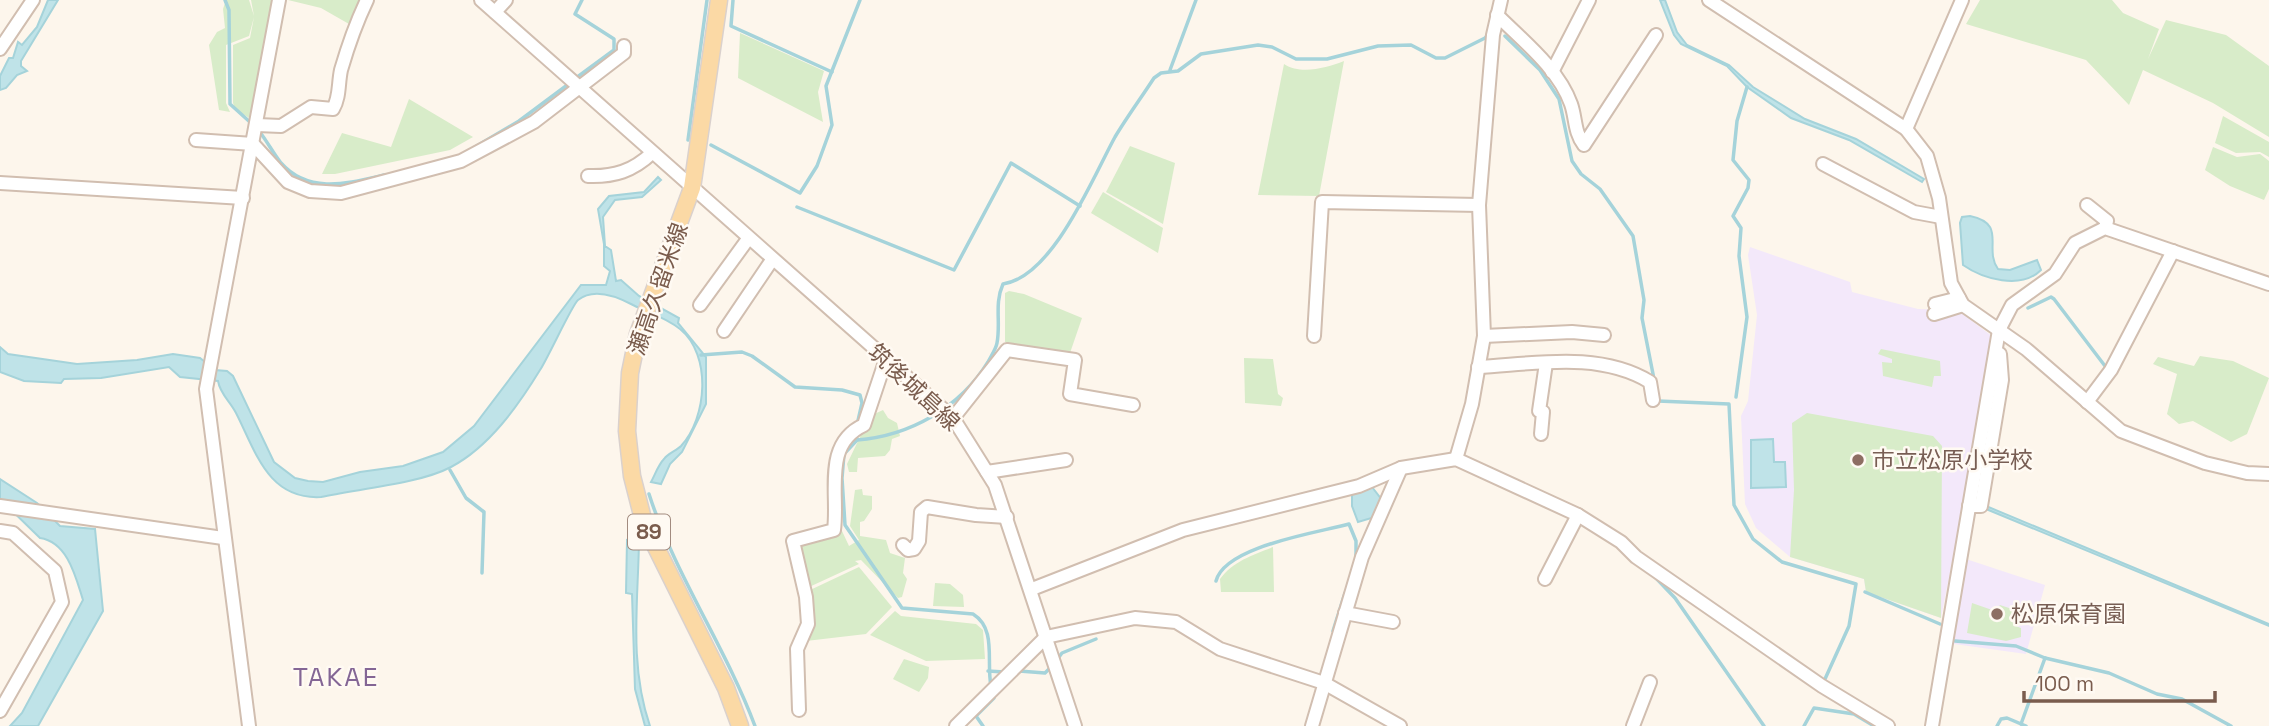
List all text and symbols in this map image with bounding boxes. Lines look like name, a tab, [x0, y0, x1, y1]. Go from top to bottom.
street label: 瀬高久留米線	[621, 219, 695, 359]
street label: 筑後城島線	[862, 337, 966, 437]
place label: 市立松原小学校	[1872, 445, 2033, 475]
marker: 市立松原小学校	[1850, 452, 1866, 468]
road number: 89	[628, 514, 670, 550]
place label: 松原保育園	[2011, 599, 2126, 629]
marker: 松原保育園	[1989, 606, 2005, 622]
district label: TAKAE	[293, 660, 379, 694]
scale bar	[2024, 660, 2215, 704]
text: 100 m	[2035, 670, 2094, 697]

